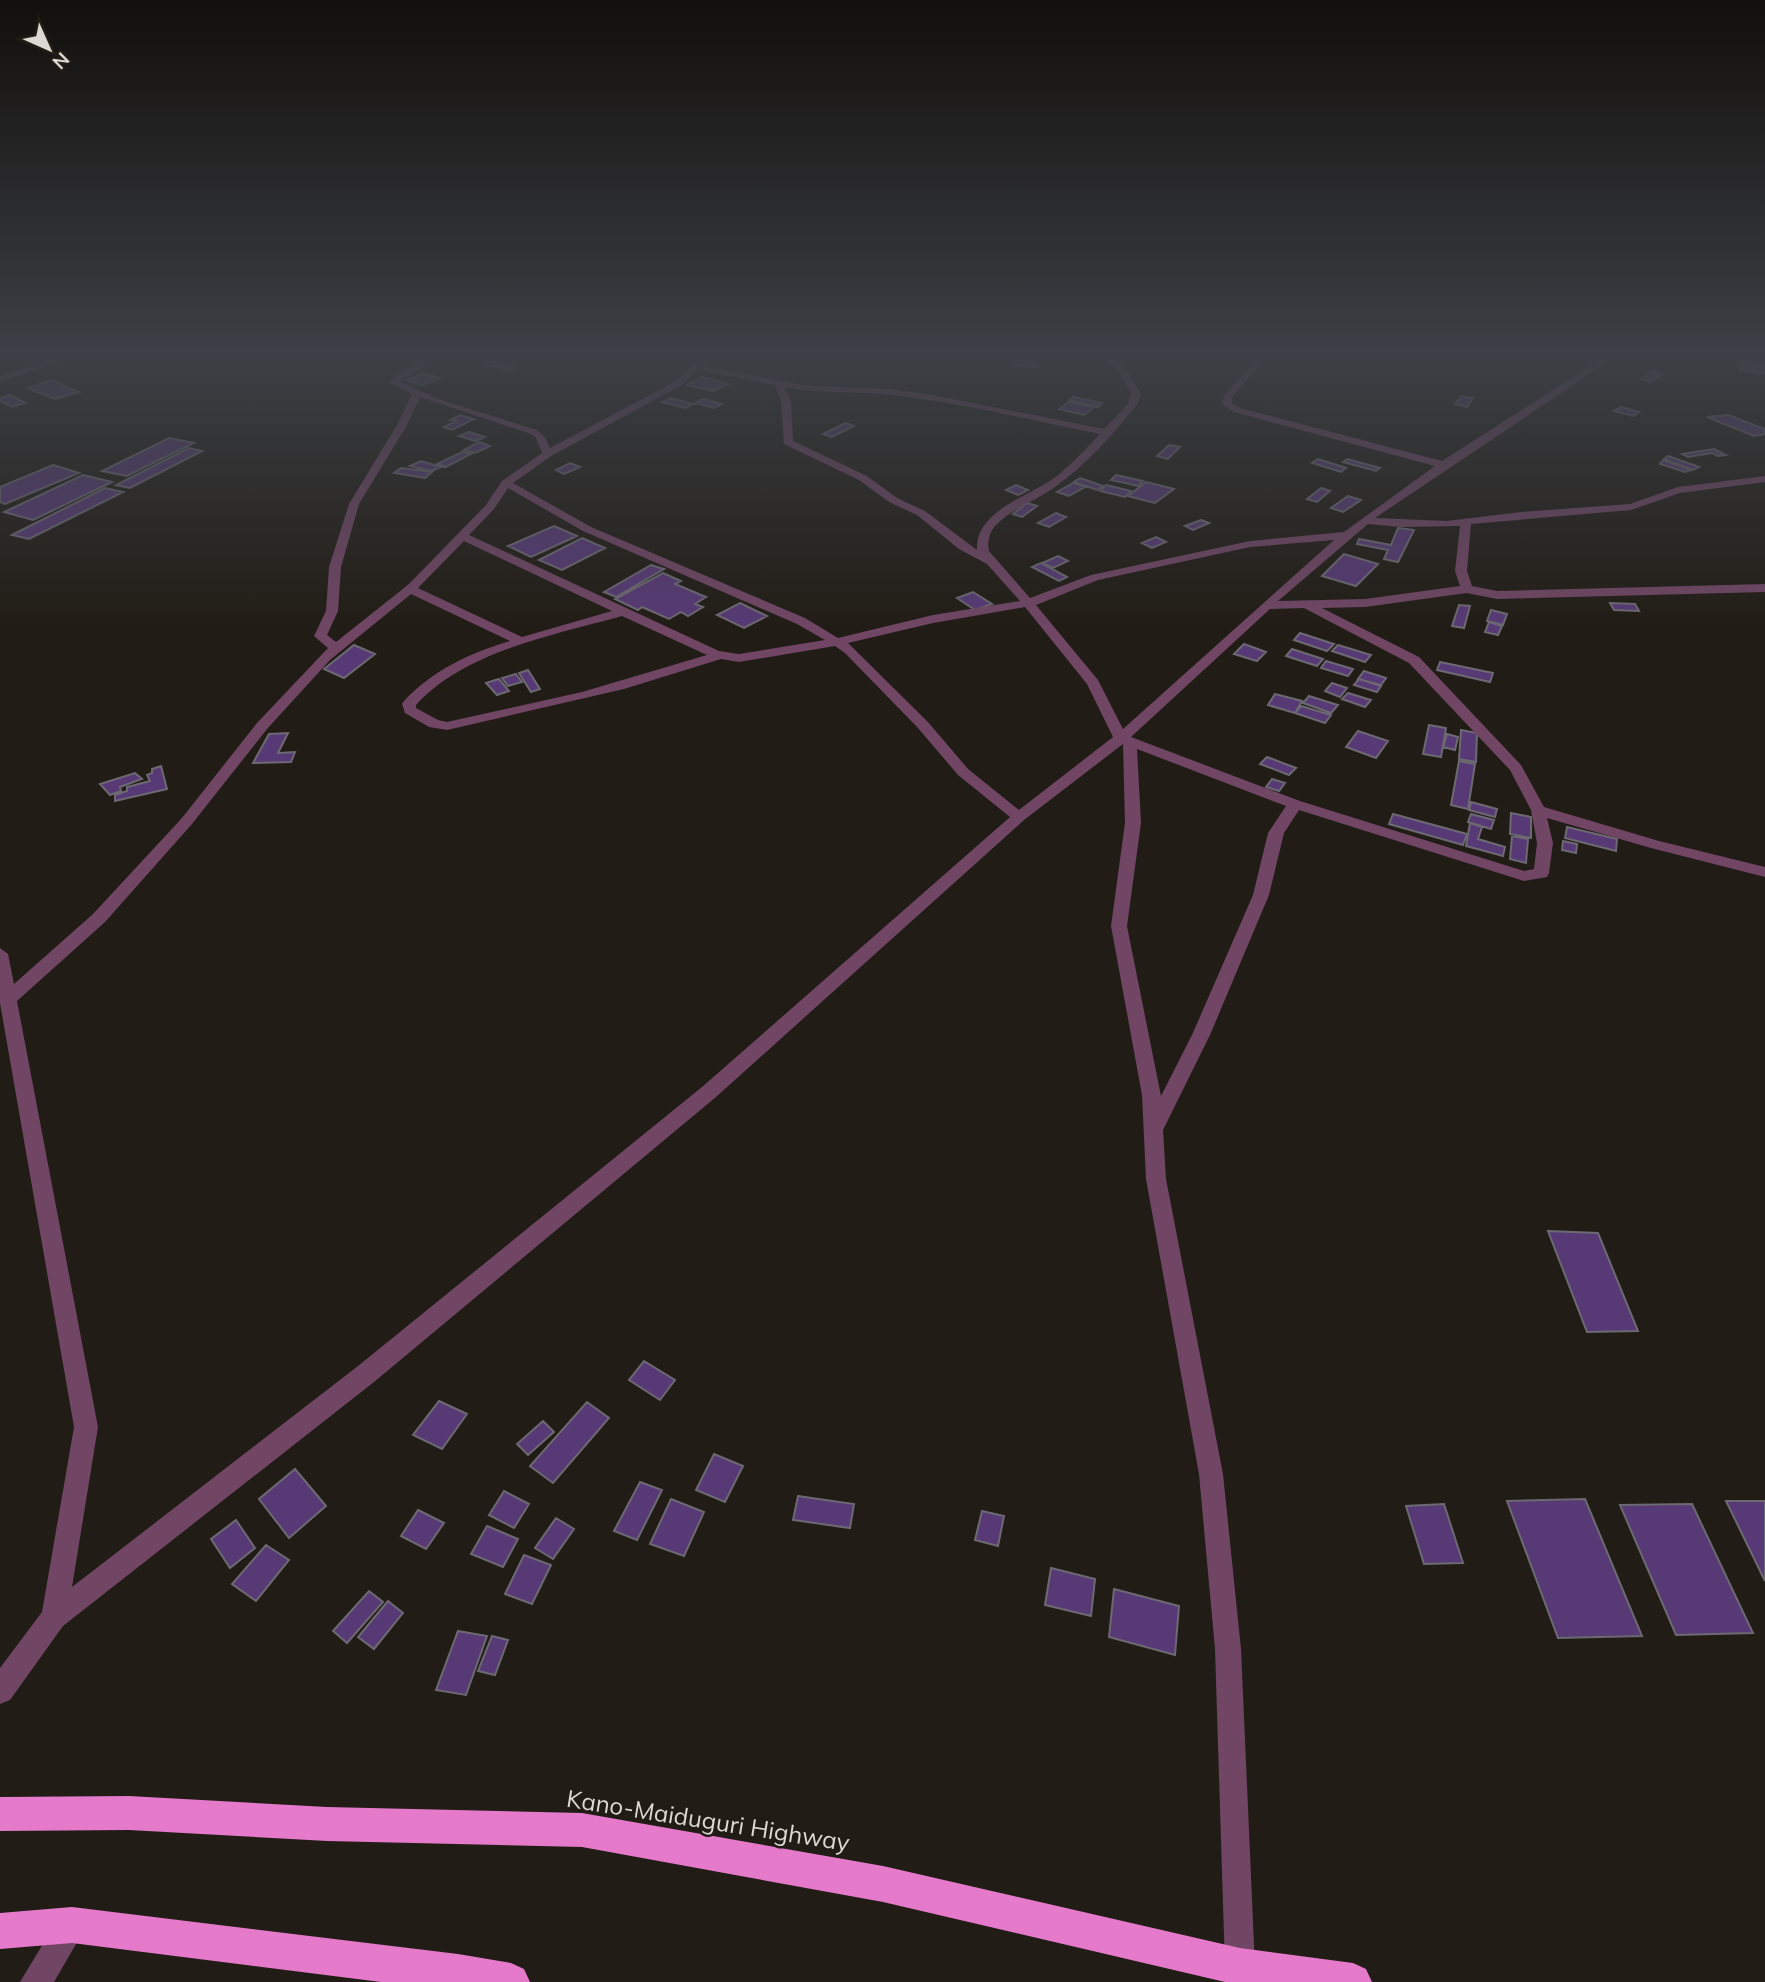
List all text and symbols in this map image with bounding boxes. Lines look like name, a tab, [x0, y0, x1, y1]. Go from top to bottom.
north arrow	[14, 14, 84, 84]
text: N	[47, 47, 75, 75]
street label: Kano-Maiduguri Highway	[565, 1783, 852, 1857]

